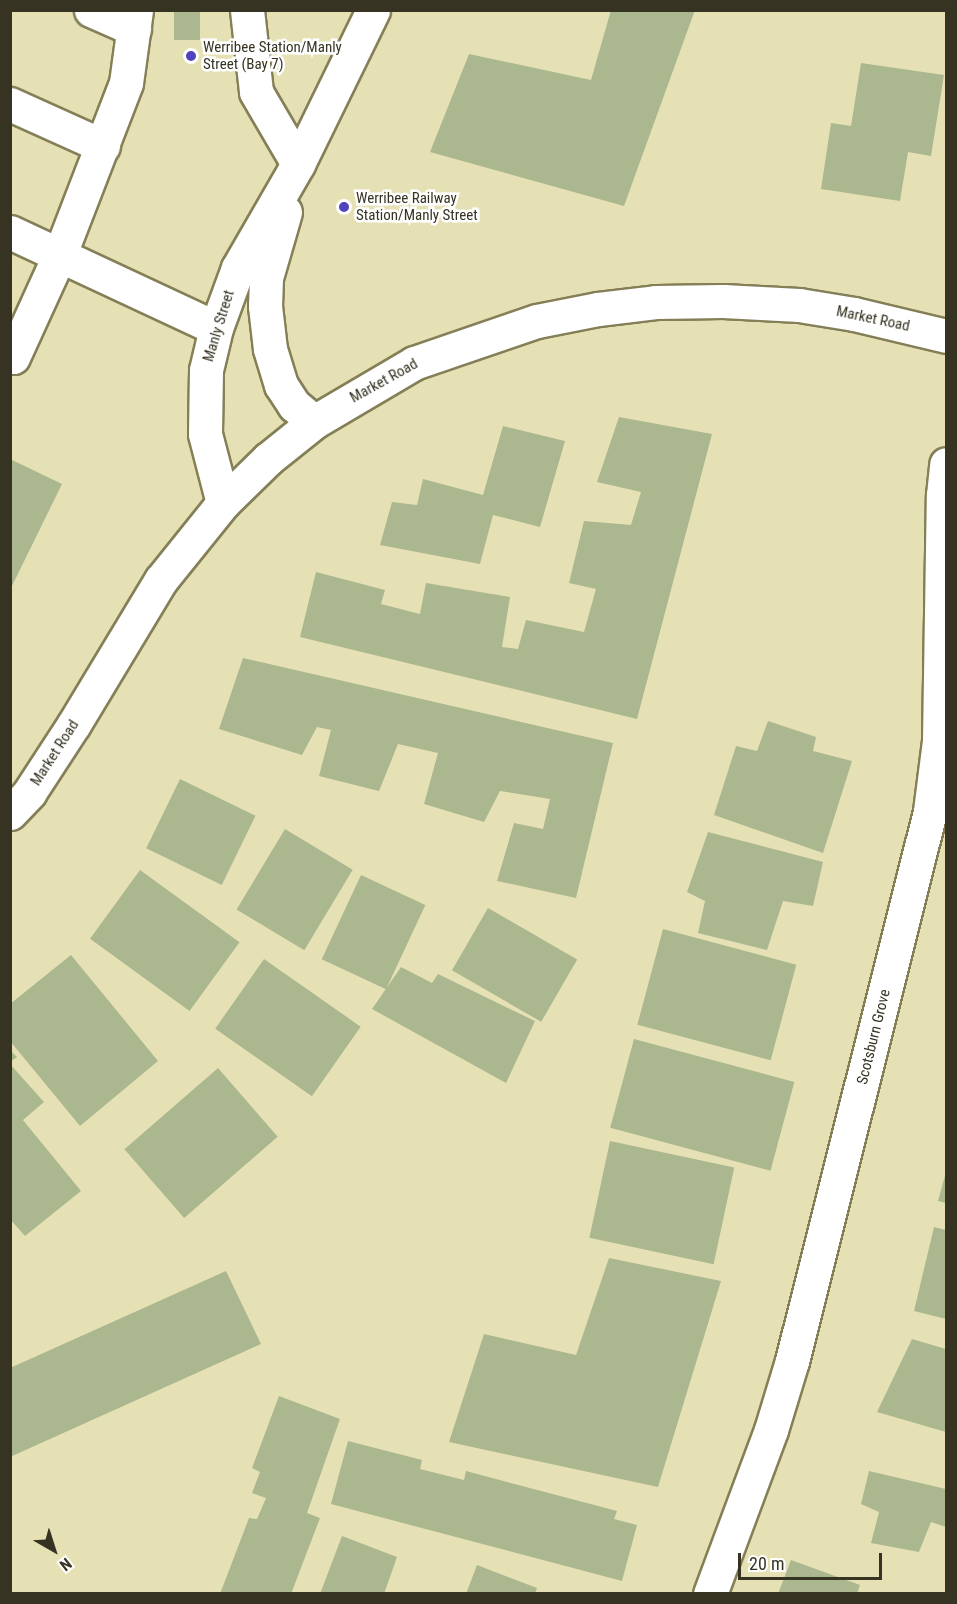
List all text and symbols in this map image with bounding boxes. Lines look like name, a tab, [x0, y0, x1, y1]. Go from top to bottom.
place label: Werribee Station/Manly Street (Bay 7)	[203, 38, 342, 73]
marker: Werribee Station/Manly Street (Bay 7)	[184, 49, 198, 63]
place label: Werribee Railway Station/Manly Street	[356, 189, 478, 224]
marker: Werribee Railway Station/Manly Street	[337, 200, 351, 214]
street label: Manly Street	[200, 288, 238, 364]
street label: Market Road	[835, 302, 911, 336]
street label: Market Road	[347, 355, 421, 407]
street label: Market Road	[27, 717, 83, 789]
street label: Scotsburn Grove	[853, 988, 895, 1086]
north arrow	[24, 1520, 84, 1580]
scale bar	[741, 1541, 885, 1579]
text: 20 m	[749, 1553, 784, 1574]
text: N	[56, 1554, 75, 1575]

